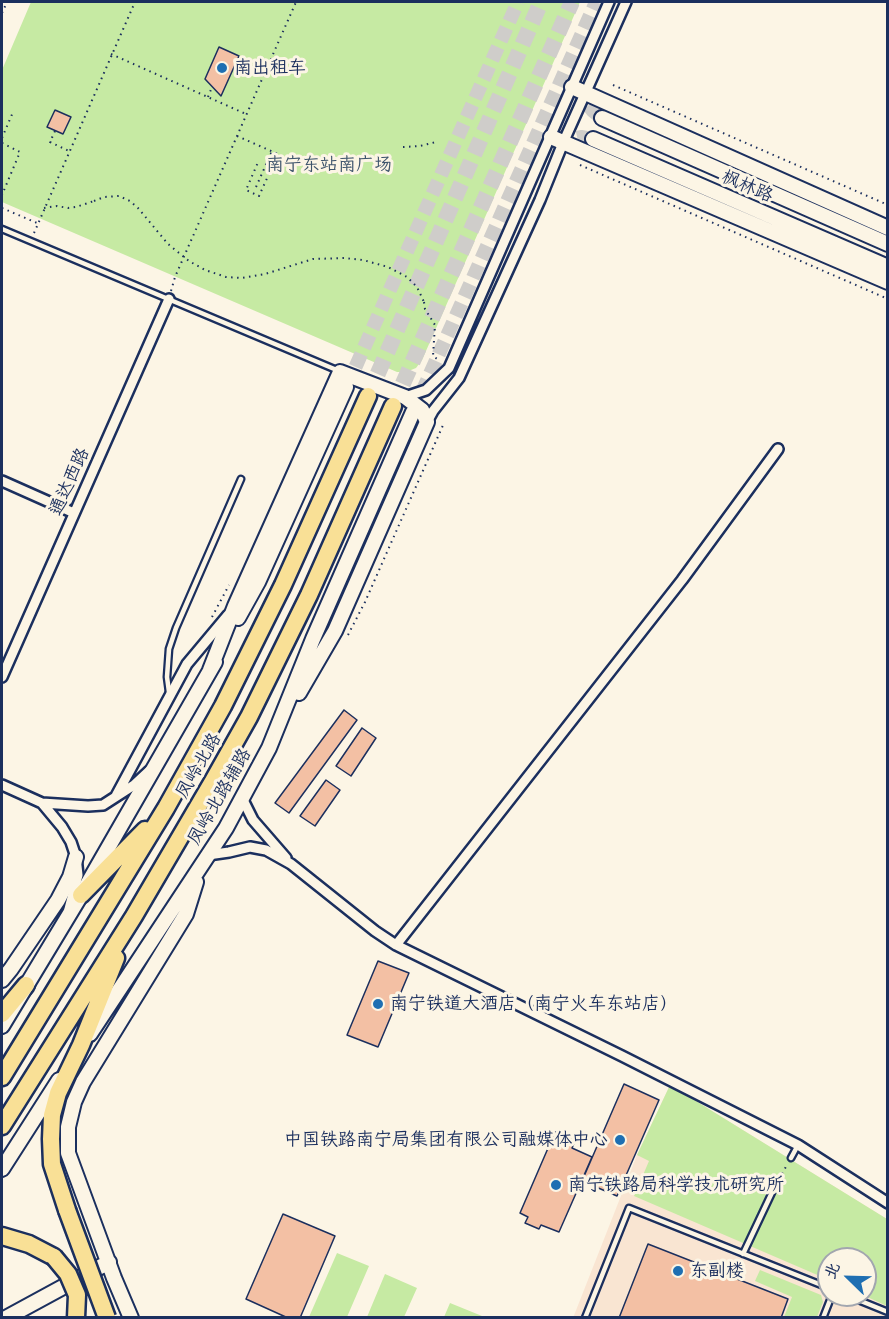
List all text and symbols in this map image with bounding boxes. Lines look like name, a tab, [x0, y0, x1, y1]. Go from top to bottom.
place label: 南出租车	[234, 57, 306, 79]
marker: 南出租车	[215, 61, 229, 75]
park label: 南宁东站南广场	[266, 154, 392, 176]
street label: 枫林路	[718, 167, 776, 207]
street label: 通达西路	[45, 445, 95, 519]
street label: 凤岭北路	[172, 729, 226, 803]
street label: 凤岭北路辅路	[184, 745, 256, 849]
place label: 南宁铁道大酒店（南宁火车东站店）	[390, 993, 678, 1015]
marker: 南宁铁道大酒店（南宁火车东站店）	[371, 997, 385, 1011]
place label: 中国铁路南宁局集团有限公司融媒体中心	[284, 1129, 608, 1151]
marker: 中国铁路南宁局集团有限公司融媒体中心	[613, 1133, 627, 1147]
place label: 南宁铁路局科学技术研究所	[568, 1174, 784, 1196]
marker: 南宁铁路局科学技术研究所	[549, 1178, 563, 1192]
north arrow	[817, 1247, 877, 1307]
text: 北	[815, 1258, 848, 1284]
place label: 东副楼	[690, 1260, 744, 1282]
marker: 东副楼	[671, 1264, 685, 1278]

